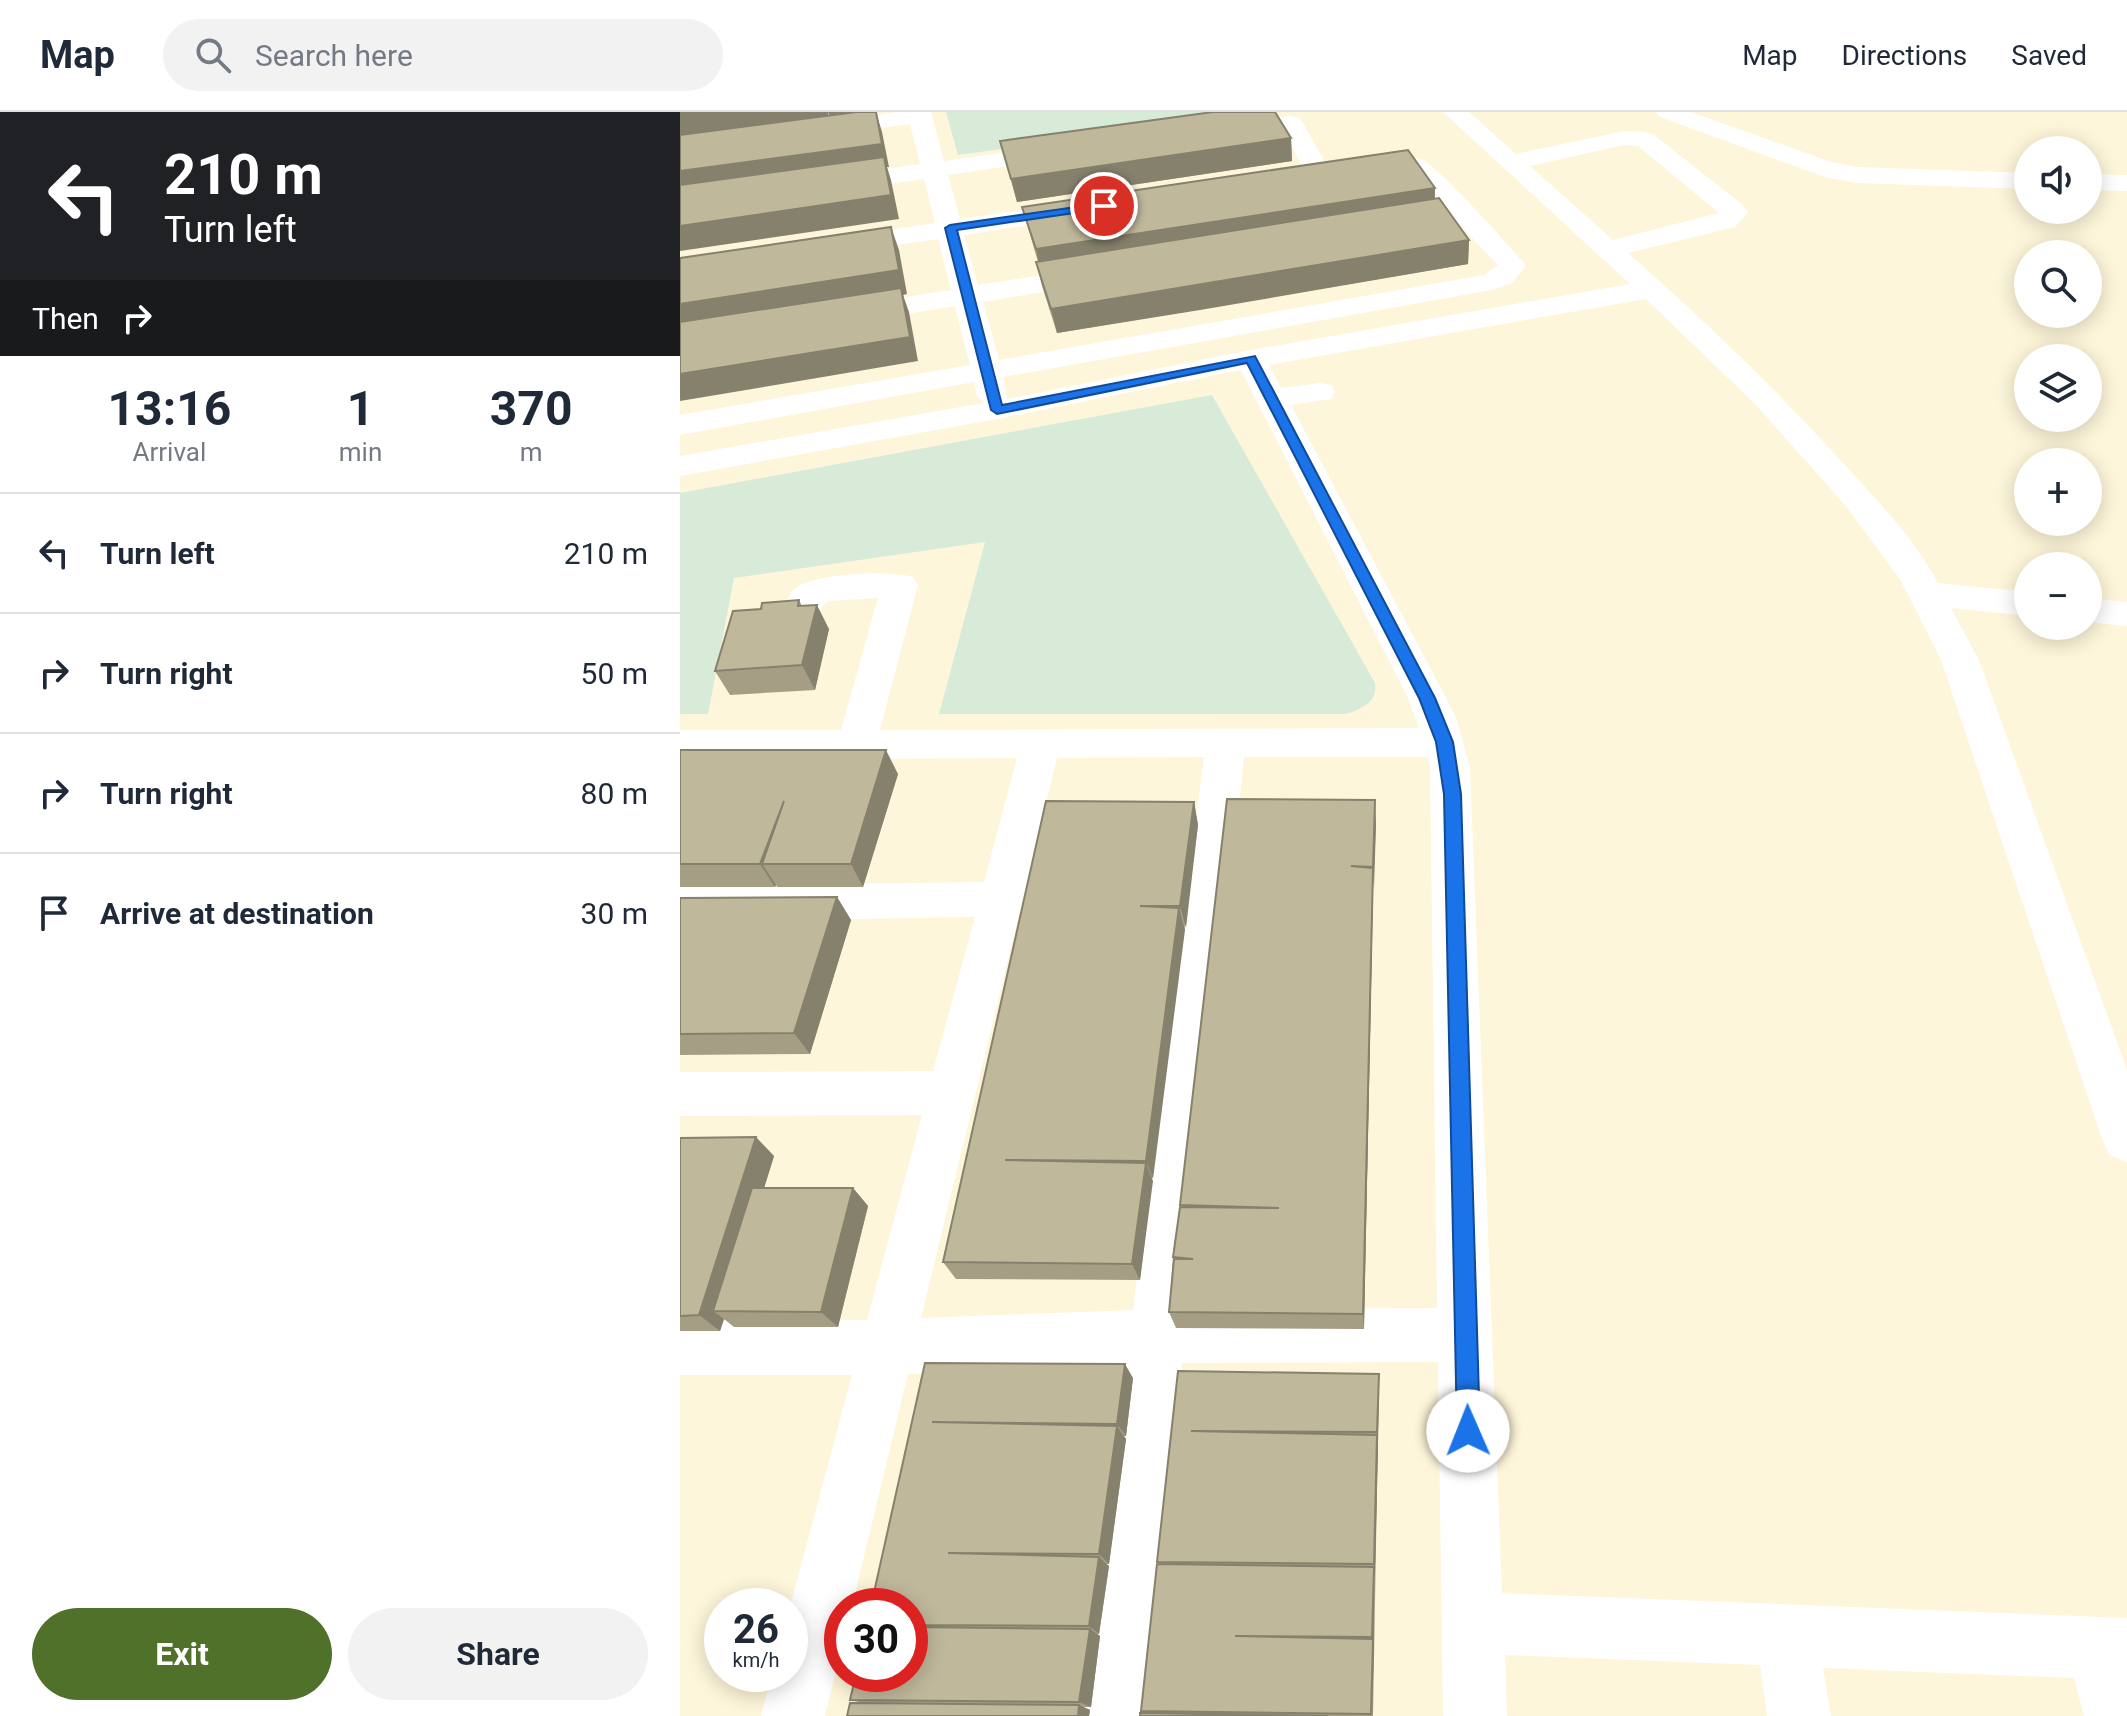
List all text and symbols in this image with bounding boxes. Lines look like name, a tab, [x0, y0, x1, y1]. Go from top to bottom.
search box	[163, 19, 723, 91]
text: Map	[40, 33, 115, 77]
icon: search	[191, 33, 235, 77]
text: Search here	[255, 38, 413, 73]
text: Map	[1742, 39, 1798, 72]
text: Directions	[1842, 39, 1967, 72]
text: Saved	[2011, 39, 2087, 72]
map controls	[2014, 136, 2102, 640]
button: sound	[2014, 136, 2102, 224]
text: 210 m	[164, 142, 323, 208]
icon: left	[32, 144, 136, 248]
pin	[1070, 172, 1138, 240]
icon: arrive	[1082, 184, 1126, 228]
text: Turn left	[164, 209, 297, 251]
button: search	[2014, 240, 2102, 328]
icon: right	[115, 296, 159, 340]
text: Then	[32, 301, 99, 336]
button: layers	[2014, 344, 2102, 432]
text: 13:16	[108, 380, 231, 437]
text: 1	[347, 380, 374, 437]
text: 370	[490, 380, 572, 437]
text: Arrival	[133, 437, 206, 467]
text: min	[339, 437, 382, 467]
text: m	[520, 437, 543, 467]
button: +	[2014, 448, 2102, 536]
icon: left	[32, 531, 76, 575]
text: Turn left	[100, 536, 215, 571]
text: 210 m	[564, 536, 648, 571]
button: −	[2014, 552, 2102, 640]
icon: right	[32, 651, 76, 695]
text: Turn right	[100, 656, 233, 691]
text: 50 m	[581, 656, 648, 691]
icon: right	[32, 771, 76, 815]
text: Turn right	[100, 776, 233, 811]
text: 80 m	[581, 776, 648, 811]
icon: arrive	[32, 891, 76, 935]
text: Arrive at destination	[100, 896, 374, 931]
text: 30 m	[581, 896, 648, 931]
position arrow	[1426, 1389, 1510, 1473]
speed limit sign: 30	[824, 1588, 928, 1692]
text: 26	[733, 1606, 779, 1653]
button: Exit	[32, 1608, 332, 1700]
button: Share	[348, 1608, 648, 1700]
text: km/h	[733, 1648, 779, 1672]

